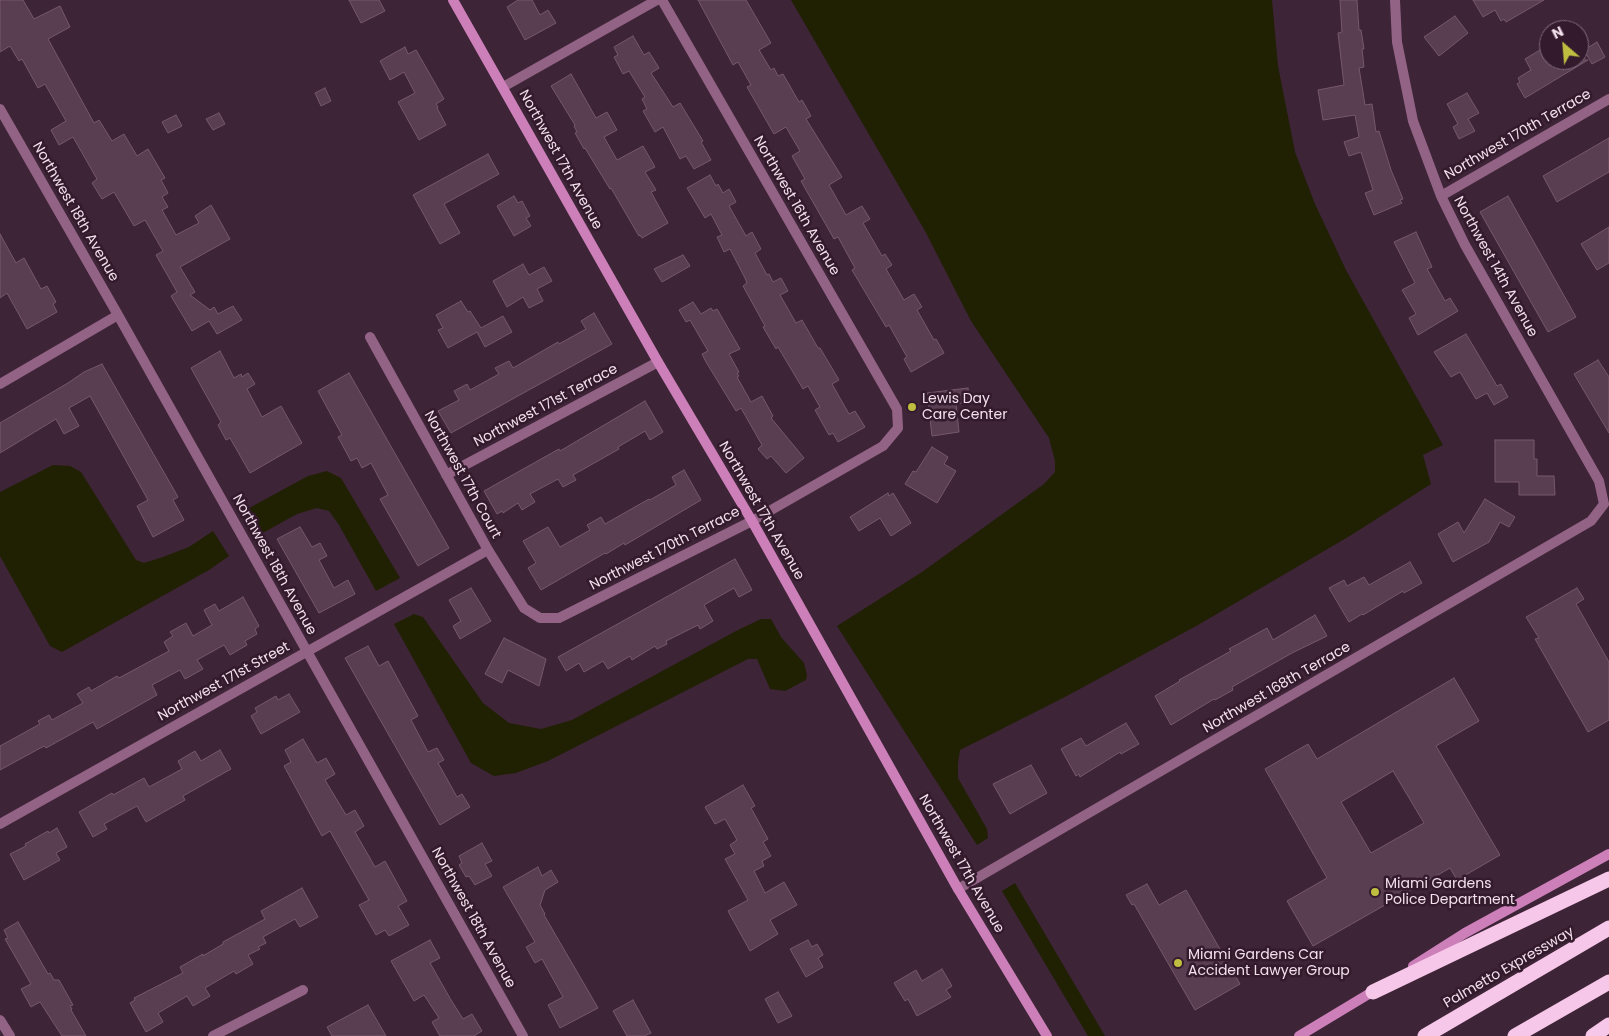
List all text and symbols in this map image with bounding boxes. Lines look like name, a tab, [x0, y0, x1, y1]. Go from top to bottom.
north arrow	[1539, 20, 1589, 70]
text: N	[1548, 21, 1567, 44]
street label: Northwest 170th Terrace	[1442, 86, 1594, 184]
street label: Northwest 17th Avenue	[515, 87, 605, 233]
street label: Northwest 16th Avenue	[749, 133, 843, 279]
street label: Northwest 18th Avenue	[28, 139, 122, 285]
street label: Northwest 14th Avenue	[1449, 194, 1541, 340]
street label: Northwest 171st Terrace	[471, 361, 621, 451]
place label: Lewis Day Care Center	[922, 391, 1007, 424]
marker: Lewis Day Care Center	[906, 401, 918, 413]
street label: Northwest 17th Court	[420, 408, 504, 542]
street label: Northwest 17th Avenue	[715, 439, 807, 583]
street label: Northwest 18th Avenue	[228, 492, 320, 638]
street label: Northwest 170th Terrace	[587, 504, 743, 594]
street label: Northwest 171st Street	[155, 639, 293, 725]
street label: Northwest 168th Terrace	[1200, 639, 1354, 737]
street label: Northwest 17th Avenue	[915, 792, 1007, 936]
street label: Northwest 18th Avenue	[427, 845, 519, 991]
place label: Miami Gardens Police Department	[1385, 876, 1515, 909]
marker: Miami Gardens Police Department	[1369, 886, 1381, 898]
street label: Palmetto Expressway	[1441, 924, 1577, 1012]
place label: Miami Gardens Car Accident Lawyer Group	[1188, 947, 1350, 980]
marker: Miami Gardens Car Accident Lawyer Group	[1172, 957, 1184, 969]

